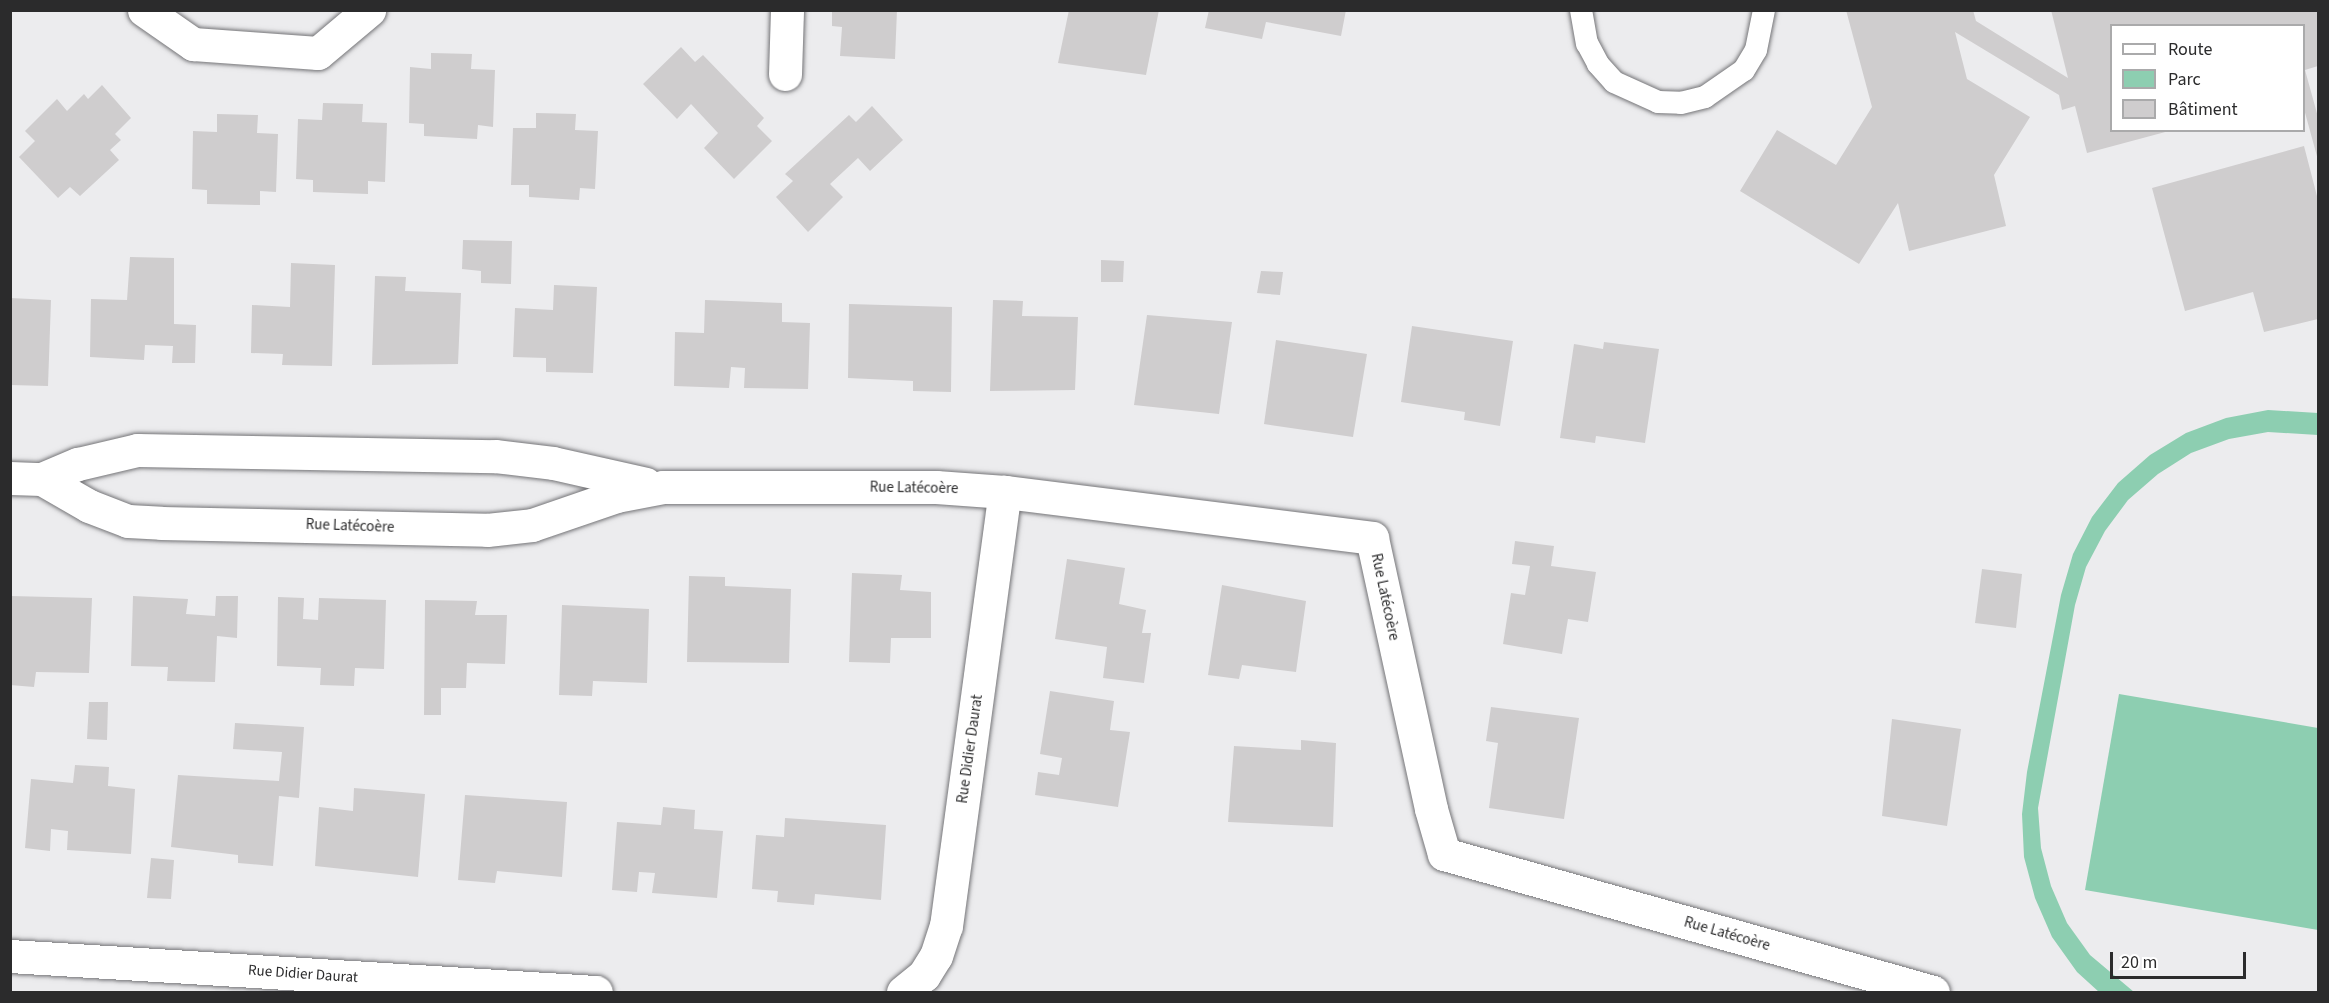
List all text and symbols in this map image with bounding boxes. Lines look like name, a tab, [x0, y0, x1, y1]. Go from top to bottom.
legend	[2110, 24, 2305, 132]
text: Route	[2168, 37, 2212, 62]
text: Parc	[2168, 67, 2201, 92]
text: Bâtiment	[2168, 97, 2238, 122]
street label: Rue Latécoère	[870, 478, 958, 498]
street label: Rue Latécoère	[305, 515, 395, 537]
street label: Rue Latécoère	[1367, 552, 1403, 642]
street label: Rue Didier Daurat	[953, 693, 987, 805]
street label: Rue Latécoère	[1682, 913, 1772, 955]
scale bar	[2113, 940, 2250, 978]
text: 20 m	[2121, 950, 2157, 975]
street label: Rue Didier Daurat	[248, 961, 358, 987]

